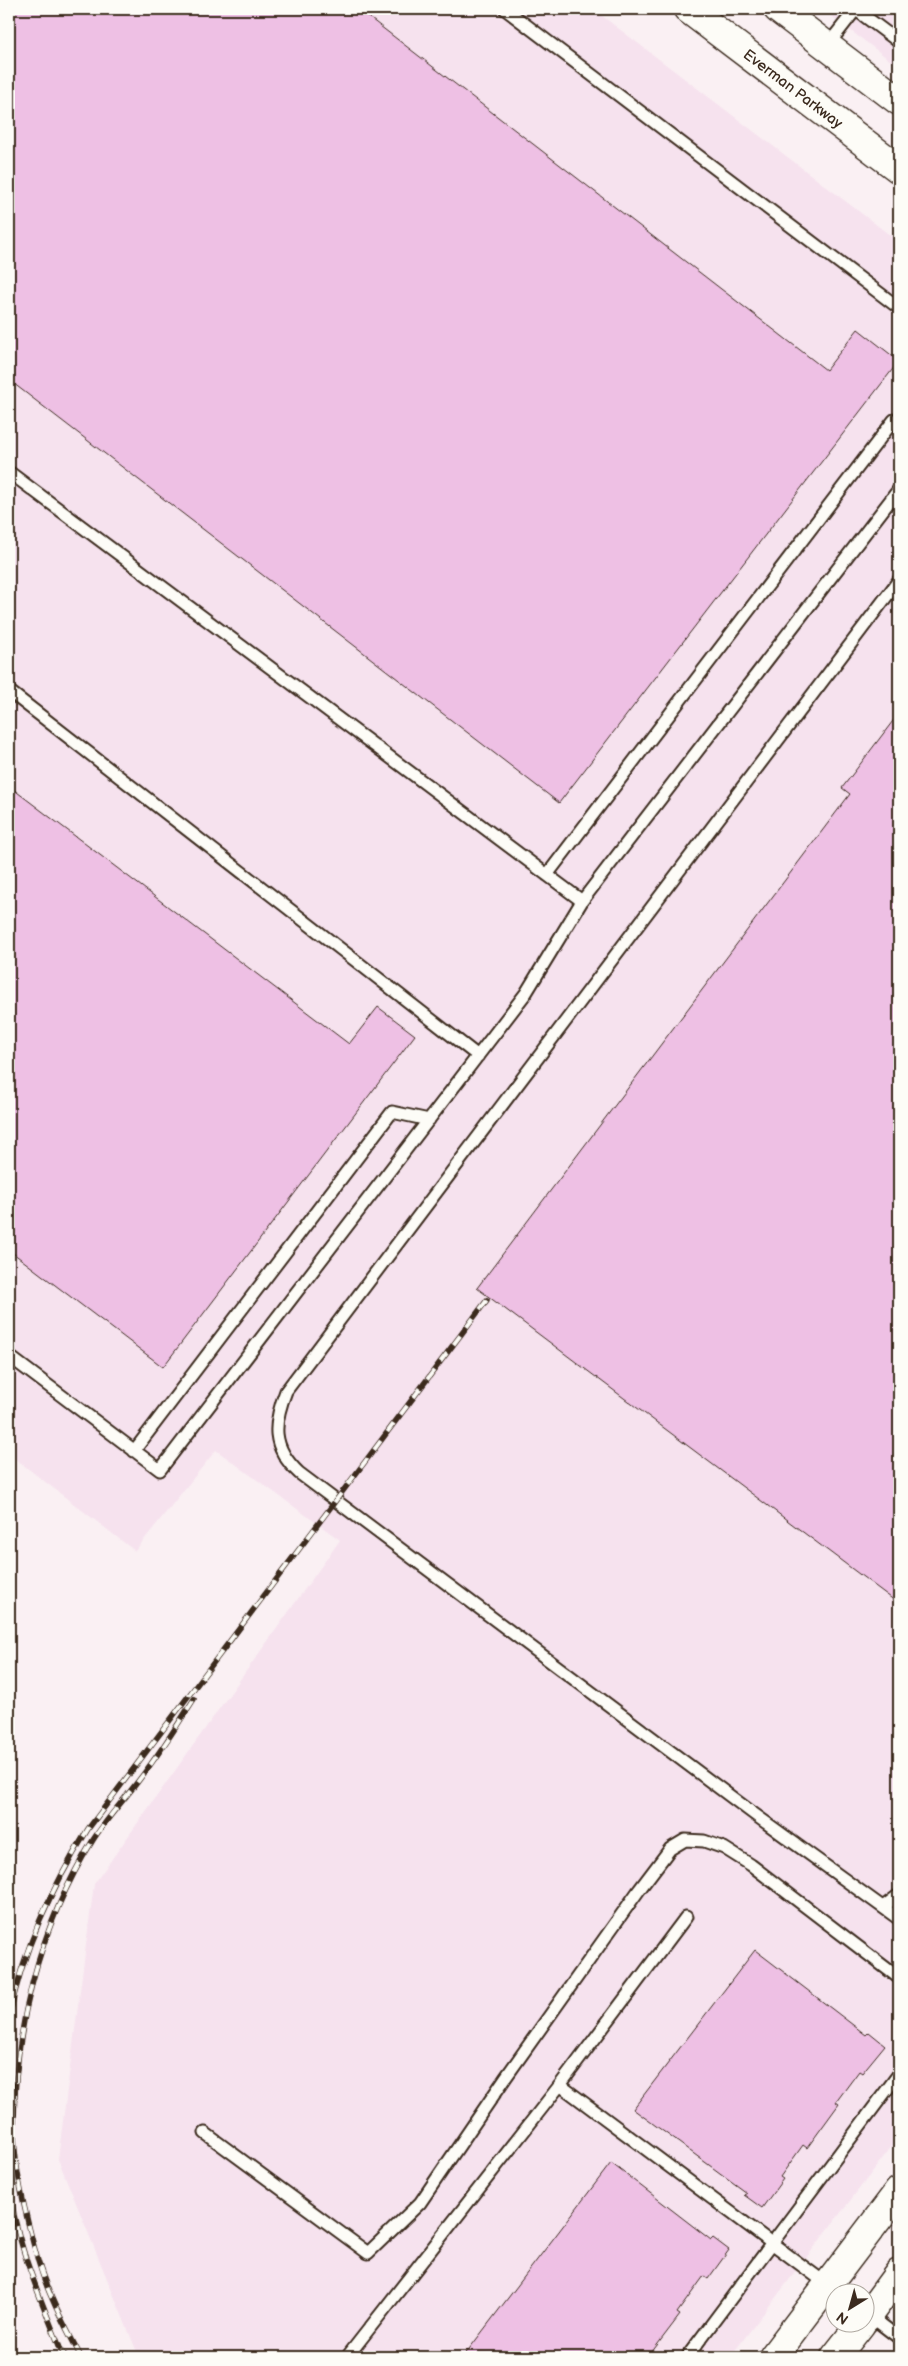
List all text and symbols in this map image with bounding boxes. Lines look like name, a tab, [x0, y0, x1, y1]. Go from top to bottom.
street label: Everman Parkway	[739, 45, 847, 133]
north arrow	[826, 2284, 876, 2334]
text: N	[833, 2308, 852, 2328]

